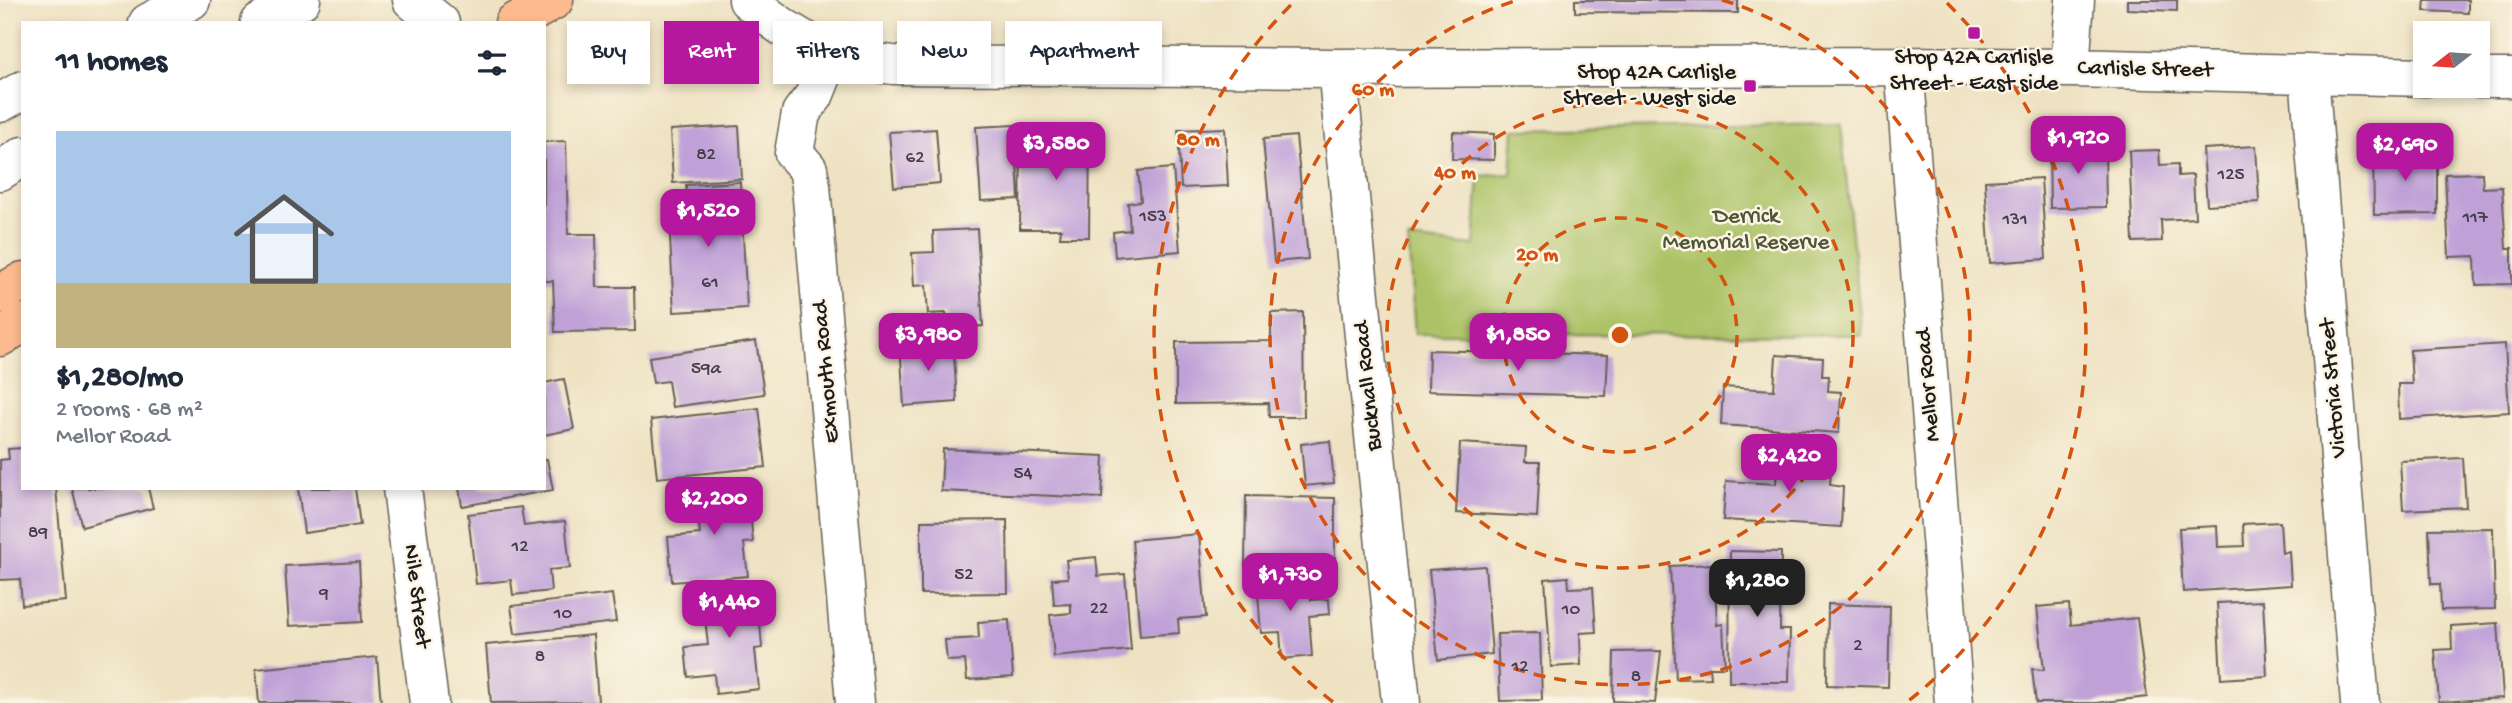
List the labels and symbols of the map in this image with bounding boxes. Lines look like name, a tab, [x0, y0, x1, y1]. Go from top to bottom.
north arrow	[2413, 21, 2490, 98]
marker: Stop 42A Carlisle Street - East side	[1966, 25, 1982, 41]
place label: Stop 42A Carlisle Street - East side	[1890, 45, 2059, 98]
street label: Carlisle Street	[2077, 55, 2215, 85]
place label: Stop 42A Carlisle Street - West side	[1563, 60, 1737, 113]
marker: Stop 42A Carlisle Street - West side	[1742, 78, 1758, 94]
text: 60 m	[1352, 79, 1394, 104]
pin: $1,920	[2021, 116, 2135, 176]
pin: $3,580	[999, 122, 1113, 182]
pin: $2,690	[2348, 124, 2462, 183]
text: 80 m	[1176, 129, 1220, 154]
house number: 82	[696, 144, 716, 167]
house number: 62	[906, 147, 924, 170]
text: 40 m	[1433, 162, 1476, 187]
house number: 125	[2217, 164, 2244, 187]
pin: $1,520	[651, 190, 765, 249]
park label: Derrick Memorial Reserve	[1663, 204, 1831, 257]
house number: 153	[1138, 206, 1167, 229]
house number: 117	[2461, 207, 2489, 230]
house number: 131	[2001, 209, 2028, 232]
text: 20 m	[1516, 244, 1558, 269]
house number: 61	[701, 272, 719, 295]
street label: Exmouth Road	[807, 298, 847, 444]
pin: $3,980	[871, 314, 985, 373]
pin: $1,850	[1461, 314, 1575, 373]
street label: Victoria Street	[2314, 316, 2354, 460]
street label: Bucknall Road	[1349, 318, 1389, 453]
centre of rings	[1608, 323, 1632, 347]
street label: Mellor Road	[1910, 326, 1947, 443]
house number: 59a	[691, 358, 722, 381]
pin: $2,420	[1732, 434, 1846, 494]
house number: 54	[1014, 463, 1032, 486]
pin: $2,200	[657, 477, 771, 537]
house number: 89	[28, 522, 48, 545]
house number: 12	[511, 536, 529, 559]
street label: Nile Street	[396, 543, 436, 651]
pin: $1,730	[1233, 554, 1347, 613]
pin: $1,280	[1700, 560, 1814, 619]
house number: 52	[954, 564, 974, 587]
pin: $1,440	[672, 580, 786, 640]
house number: 9	[318, 583, 329, 606]
house number: 22	[1090, 598, 1108, 621]
house number: 10	[1561, 599, 1580, 622]
house number: 10	[553, 603, 572, 626]
house number: 2	[1853, 635, 1863, 658]
house number: 8	[535, 646, 545, 669]
house number: 12	[1511, 656, 1529, 679]
house number: 8	[1631, 666, 1641, 689]

